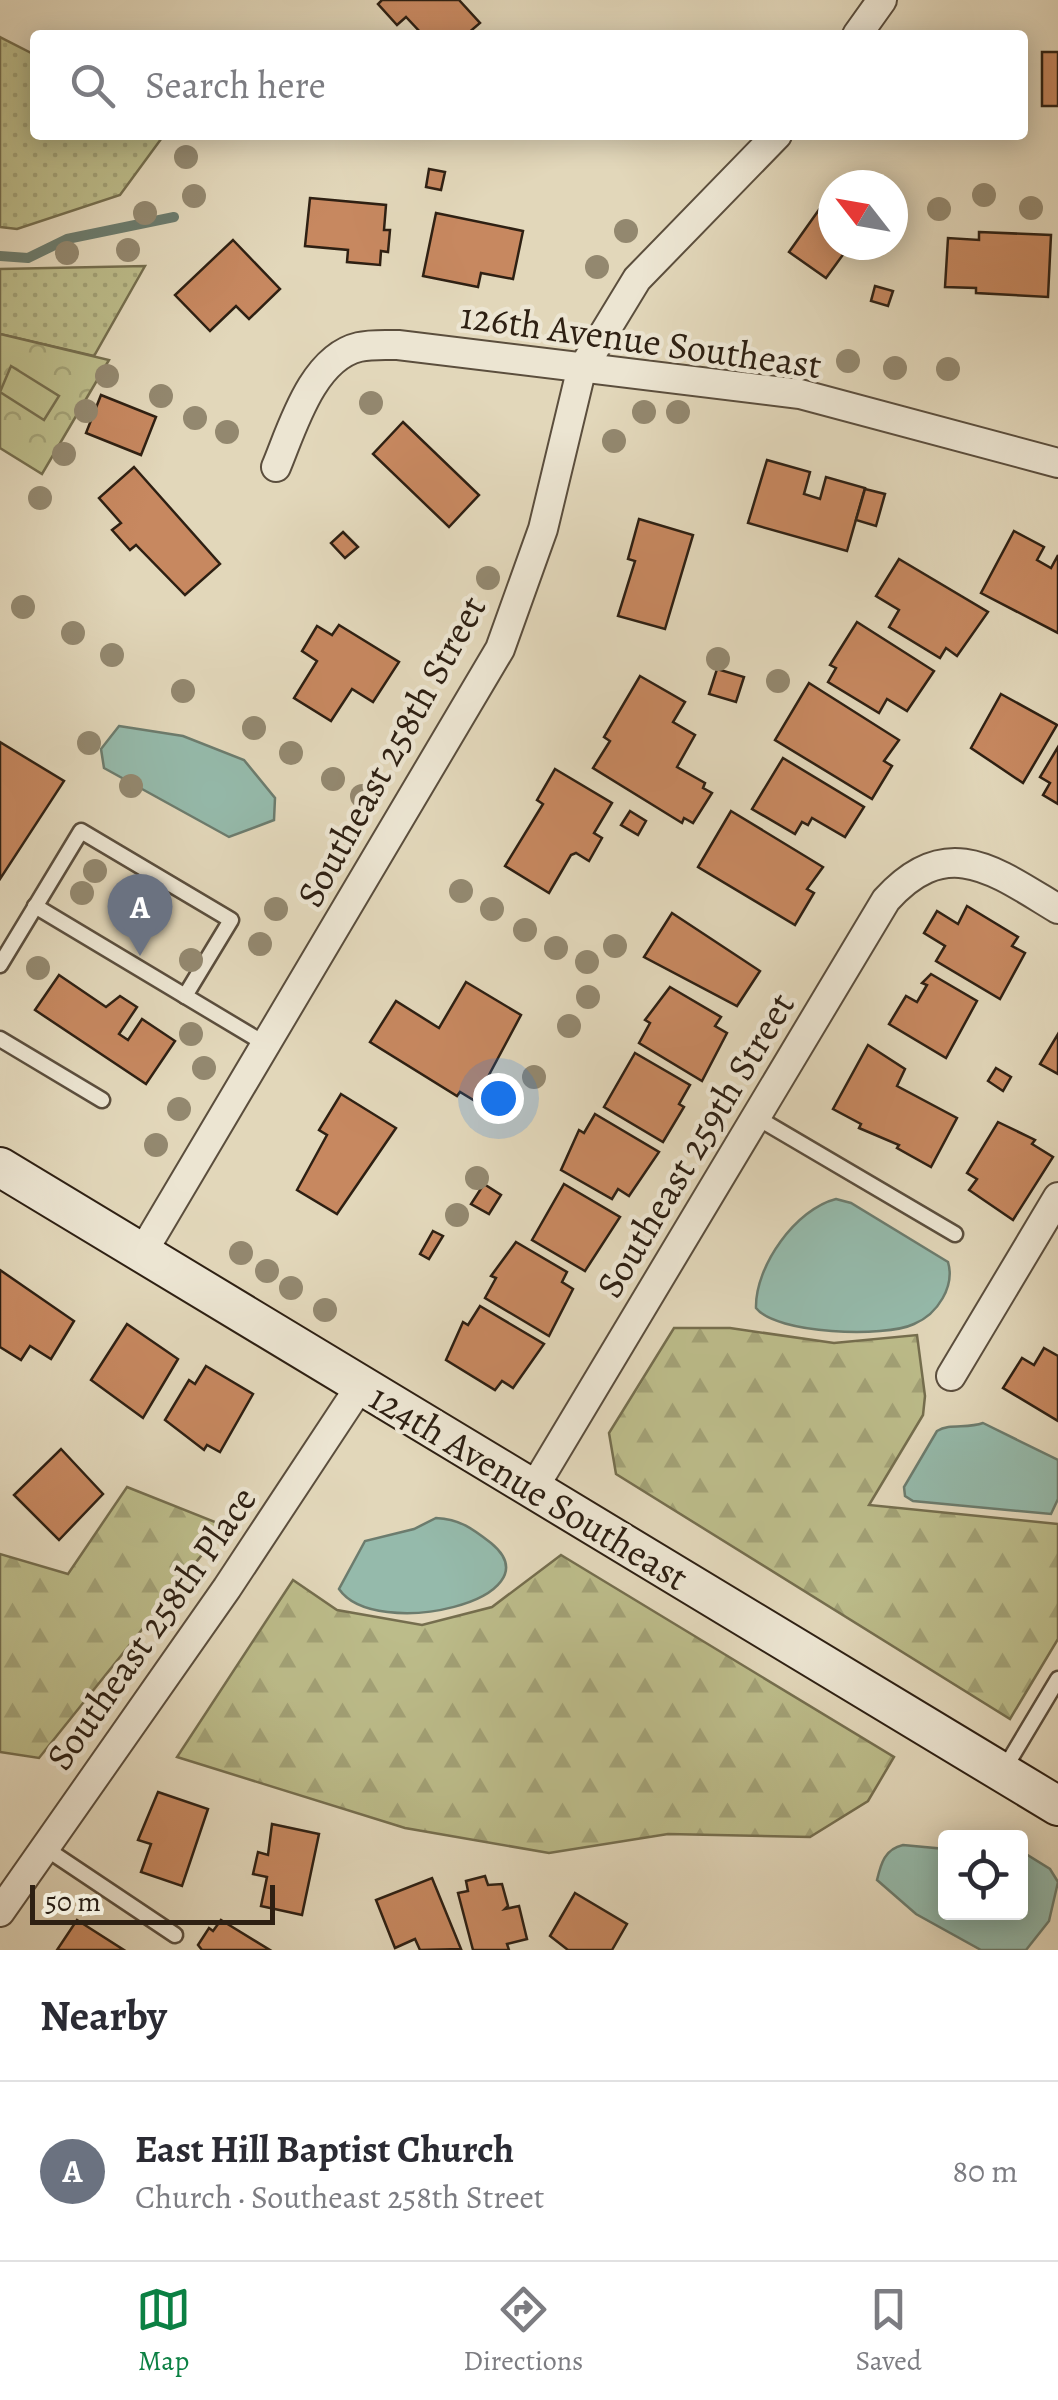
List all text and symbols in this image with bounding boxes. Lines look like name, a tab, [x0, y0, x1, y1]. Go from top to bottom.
search box	[30, 30, 1028, 140]
icon: search	[65, 58, 120, 113]
text: Search here	[145, 59, 326, 111]
north arrow	[818, 170, 908, 260]
street label: 126th Avenue Southeast	[457, 289, 825, 391]
street label: Southeast 258th Street	[284, 586, 498, 916]
pin: A	[108, 874, 172, 956]
street label: Southeast 259th Street	[583, 983, 807, 1307]
your location	[473, 1073, 524, 1124]
street label: 124th Avenue Southeast	[360, 1371, 698, 1603]
street label: Southeast 258th Place	[34, 1476, 268, 1780]
map controls	[938, 1830, 1028, 1920]
button: locate	[938, 1830, 1028, 1920]
scale bar	[30, 1880, 275, 1924]
text: 50 m	[45, 1883, 101, 1921]
text: Nearby	[40, 1987, 167, 2044]
text: East Hill Baptist Church	[135, 2123, 514, 2175]
text: A	[62, 2149, 83, 2193]
text: 80 m	[952, 2149, 1018, 2193]
text: Church · Southeast 258th Street	[135, 2175, 544, 2219]
tab: Map	[136, 2282, 191, 2380]
tab: Directions	[463, 2282, 583, 2380]
tab: Saved	[856, 2282, 922, 2380]

